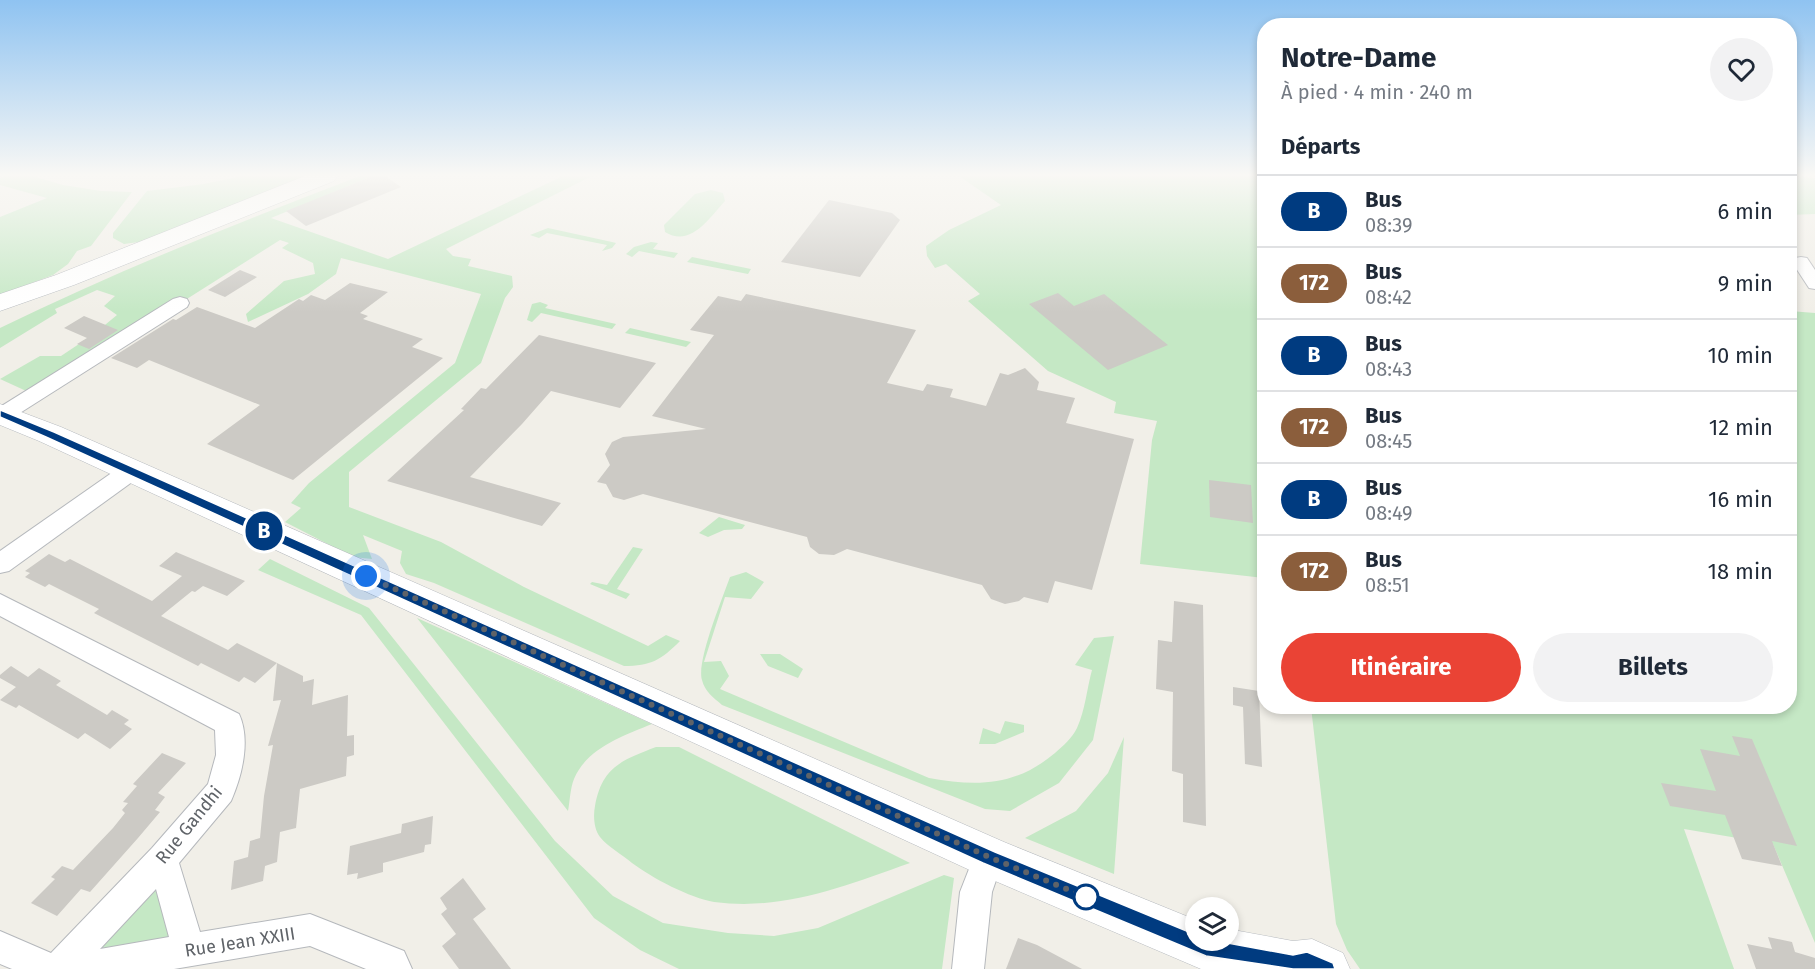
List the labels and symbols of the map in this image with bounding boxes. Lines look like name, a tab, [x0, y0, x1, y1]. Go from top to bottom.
line badge: B	[244, 512, 284, 550]
your location	[351, 561, 381, 591]
street label: Rue Gandhi	[151, 782, 227, 868]
unlabelled marker	[1073, 884, 1099, 910]
street label: Rue Jean XXIII	[183, 922, 297, 962]

